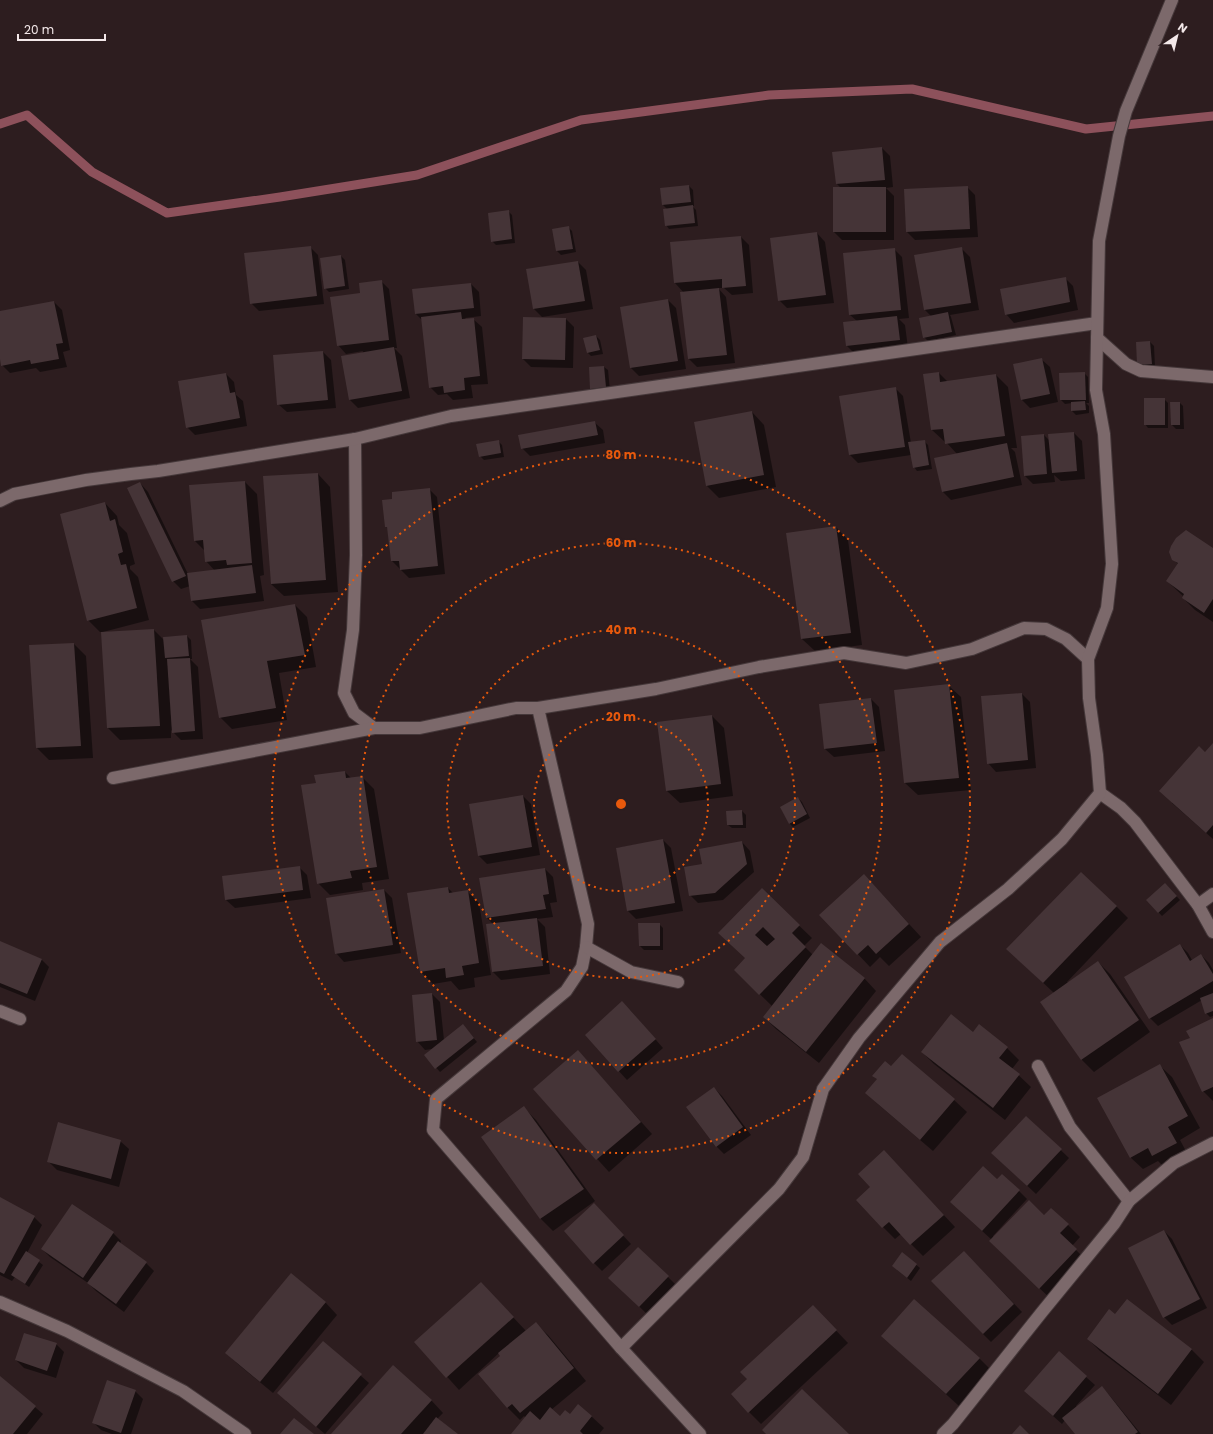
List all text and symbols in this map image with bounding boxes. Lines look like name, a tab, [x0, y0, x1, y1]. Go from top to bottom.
scale bar	[18, 16, 105, 42]
north arrow	[1157, 16, 1197, 56]
text: N	[1175, 19, 1191, 37]
text: 20 m	[24, 21, 54, 38]
text: 80 m	[606, 446, 637, 463]
text: 60 m	[606, 534, 637, 551]
text: 40 m	[605, 621, 637, 638]
text: 20 m	[606, 708, 636, 725]
centre of rings	[614, 797, 628, 811]

